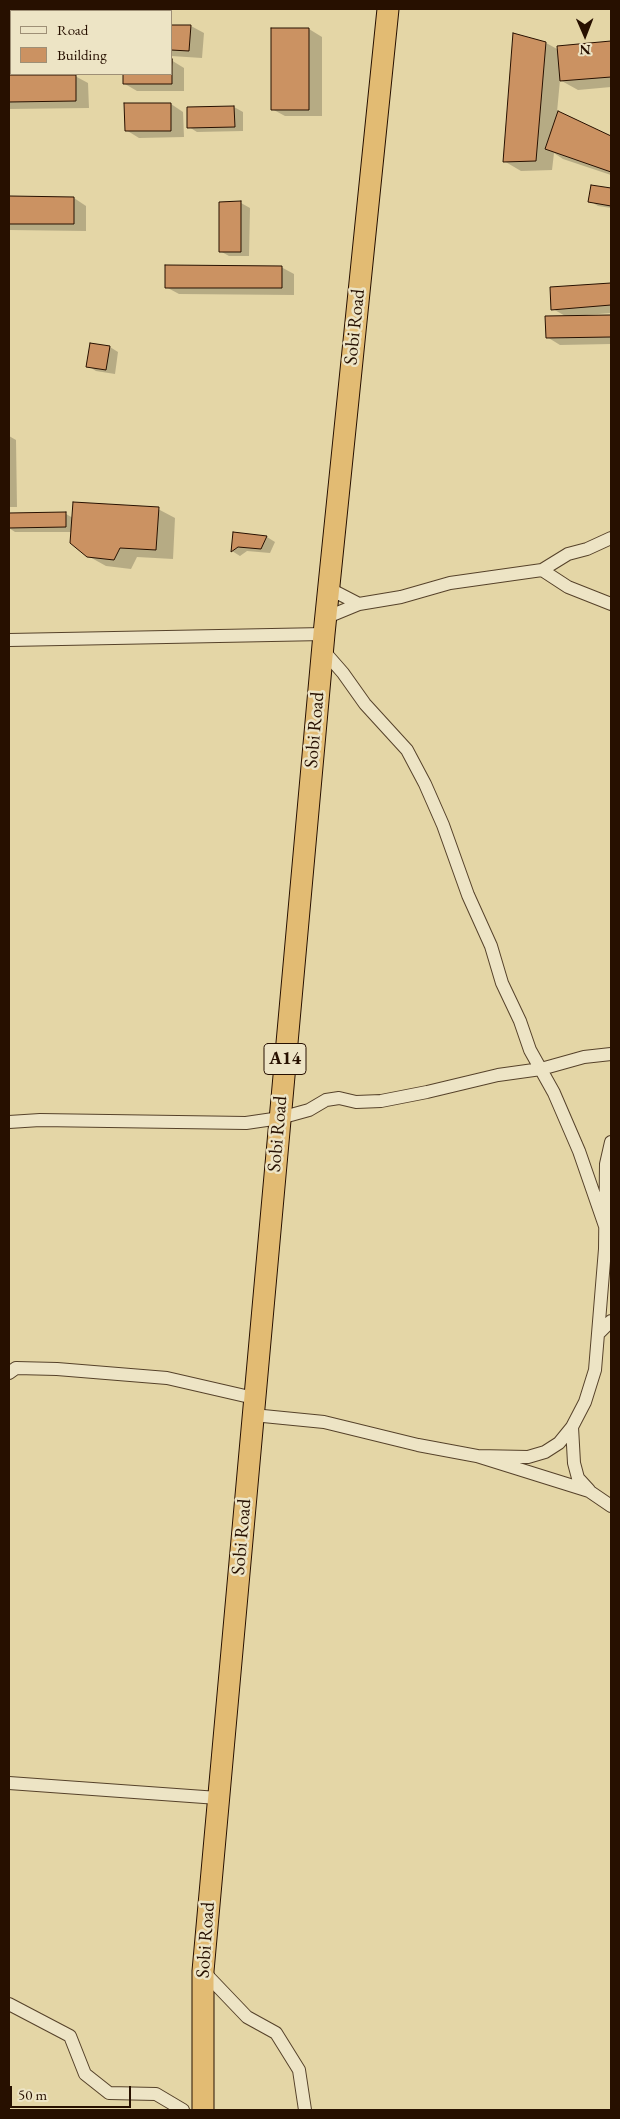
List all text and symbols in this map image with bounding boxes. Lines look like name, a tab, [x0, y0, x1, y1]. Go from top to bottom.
legend	[10, 10, 172, 75]
north arrow	[560, 10, 610, 60]
text: Road	[57, 20, 88, 39]
text: N	[579, 41, 591, 59]
text: Building	[57, 45, 107, 64]
street label: Sobi Road	[340, 288, 370, 366]
street label: Sobi Road	[300, 691, 330, 769]
road number: A14	[264, 1044, 306, 1074]
street label: Sobi Road	[263, 1095, 293, 1173]
street label: Sobi Road	[227, 1498, 257, 1576]
street label: Sobi Road	[192, 1901, 220, 1979]
scale bar	[12, 2076, 134, 2108]
text: 50 m	[18, 2085, 47, 2104]

